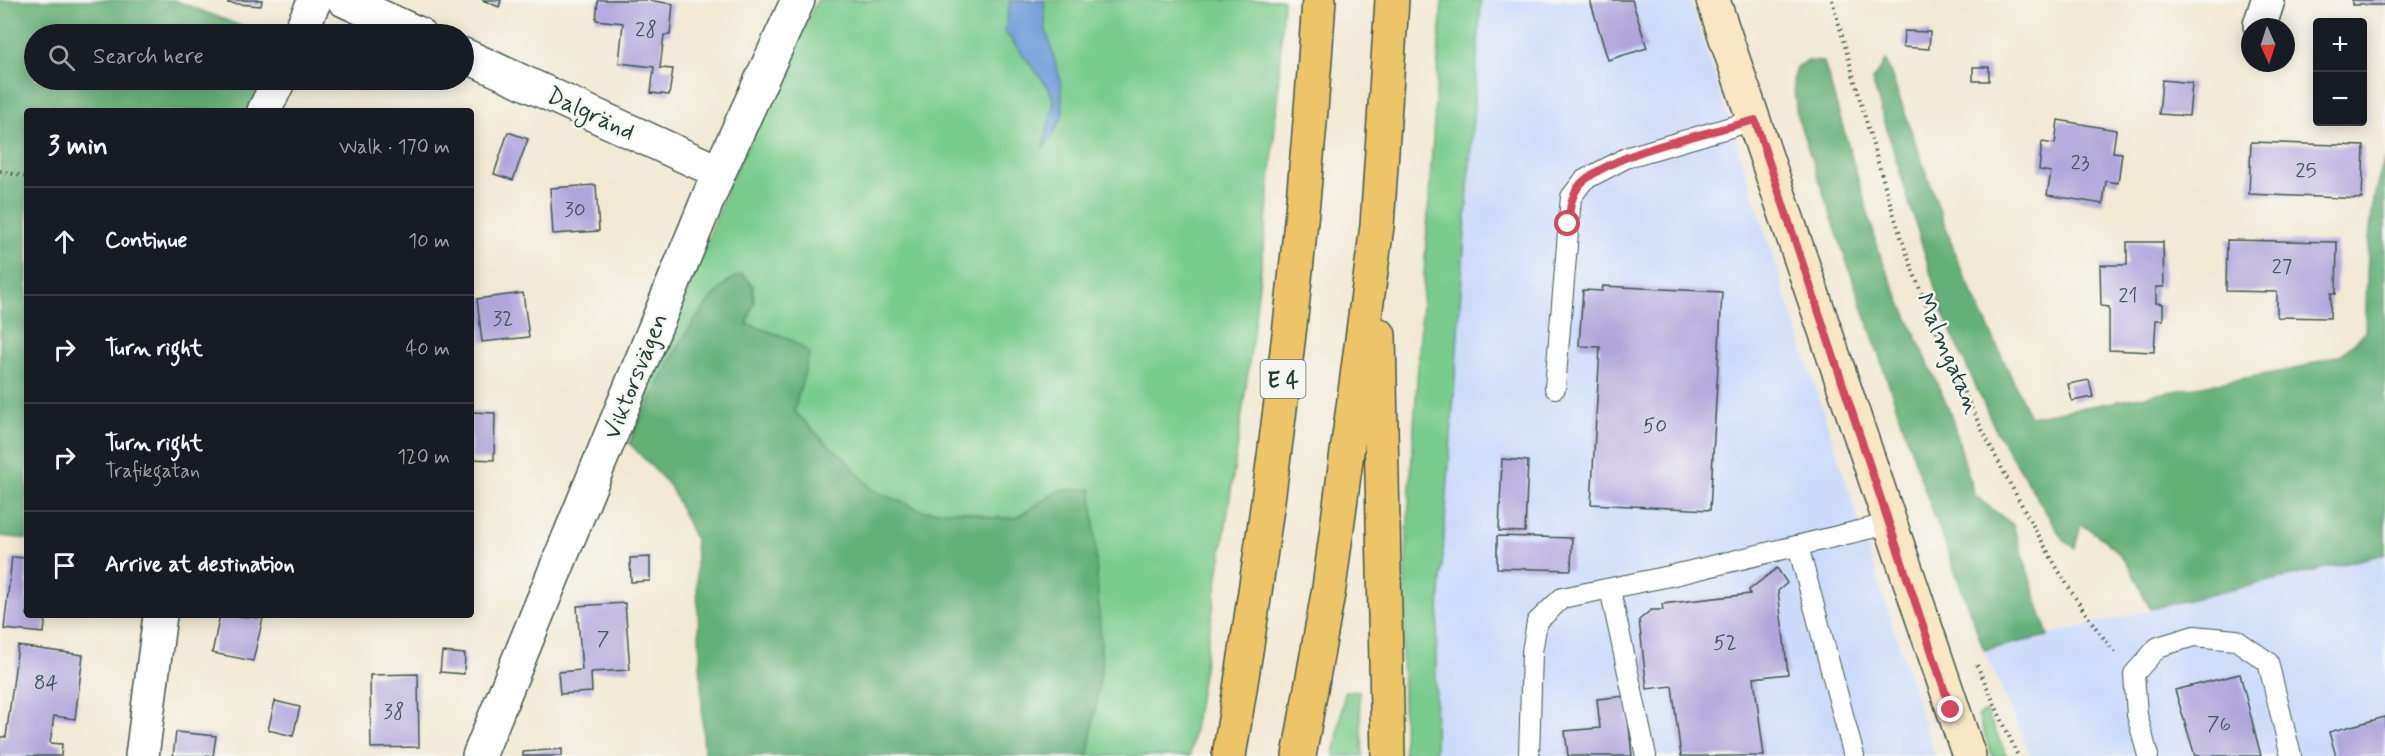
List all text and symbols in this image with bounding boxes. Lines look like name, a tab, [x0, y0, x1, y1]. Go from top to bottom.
house number: 28	[635, 16, 657, 44]
north arrow	[2241, 18, 2295, 72]
map controls	[2313, 18, 2367, 126]
button: +	[2313, 18, 2367, 72]
search box	[24, 24, 474, 90]
icon: search	[45, 41, 78, 74]
text: Search here	[93, 43, 204, 71]
button: −	[2313, 72, 2367, 126]
street label: Dalgränd	[540, 81, 639, 150]
text: 3 min	[48, 130, 108, 164]
text: Walk · 170 m	[339, 134, 450, 161]
house number: 23	[2070, 149, 2090, 177]
house number: 25	[2295, 157, 2317, 185]
house number: 30	[564, 196, 586, 224]
route start	[1554, 210, 1580, 236]
icon: ahead	[48, 225, 81, 258]
text: Continue	[105, 227, 187, 255]
text: 10 m	[408, 228, 450, 255]
house number: 27	[2272, 253, 2292, 281]
house number: 21	[2118, 282, 2138, 310]
street label: Malmgatan	[1908, 289, 1987, 419]
house number: 32	[493, 305, 513, 333]
street label: Viktorsvägen	[597, 309, 676, 444]
icon: right	[48, 333, 81, 366]
text: Turn right	[105, 335, 203, 363]
text: 40 m	[406, 336, 450, 363]
road number: E 4	[1260, 360, 1306, 398]
house number: 50	[1643, 412, 1667, 440]
text: Turn right	[105, 430, 203, 458]
icon: right	[48, 441, 81, 474]
text: 120 m	[397, 444, 450, 471]
text: Trafikgatan	[105, 458, 200, 485]
icon: arrive	[48, 549, 81, 582]
text: Arrive at destination	[105, 551, 295, 579]
house number: 7	[597, 625, 610, 653]
house number: 52	[1713, 629, 1737, 657]
house number: 84	[34, 669, 59, 697]
route end	[1937, 696, 1963, 722]
house number: 38	[384, 698, 405, 726]
house number: 76	[2207, 710, 2231, 738]

